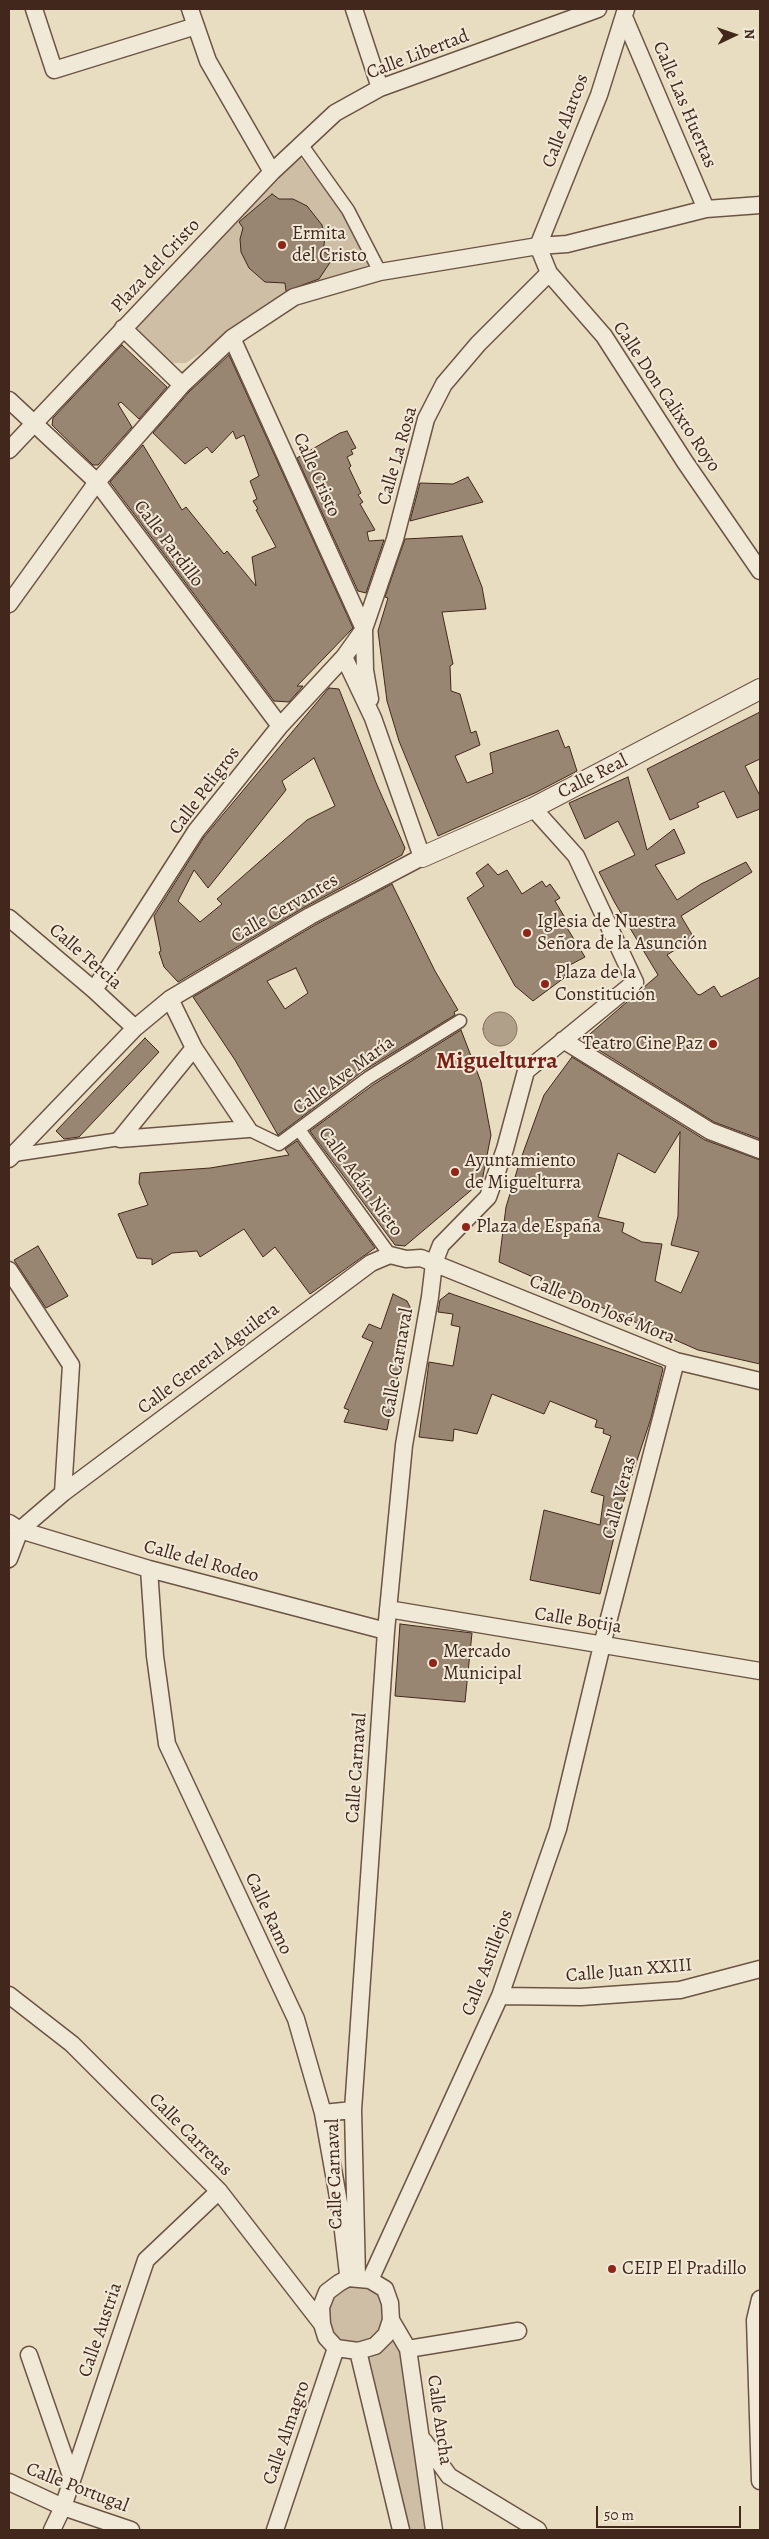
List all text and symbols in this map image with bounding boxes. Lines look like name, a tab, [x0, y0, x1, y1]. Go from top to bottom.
north arrow	[709, 10, 759, 60]
street label: Calle Libertad	[363, 25, 473, 85]
text: N	[740, 29, 759, 40]
street label: Calle Las Huertas	[647, 38, 721, 172]
street label: Calle Alarcos	[538, 71, 594, 171]
street label: Plaza del Cristo	[107, 214, 205, 318]
place label: Ermita del Cristo	[292, 223, 367, 267]
marker: Ermita del Cristo	[276, 239, 288, 251]
street label: Calle Don Calixto Royo	[607, 318, 725, 476]
street label: Calle La Rosa	[373, 404, 423, 508]
street label: Calle Cristo	[287, 429, 345, 521]
street label: Calle Pardillo	[128, 496, 208, 592]
street label: Calle Peligros	[165, 743, 245, 839]
street label: Calle Real	[554, 750, 632, 804]
street label: Calle Cervantes	[227, 869, 343, 949]
place label: Iglesia de Nuestra Señora de la Asunción	[537, 911, 707, 955]
street label: Calle Tercia	[44, 919, 126, 995]
marker: Iglesia de Nuestra Señora de la Asunción	[521, 927, 533, 939]
place label: Plaza de la Constitución	[555, 962, 655, 1006]
marker: Plaza de la Constitución	[539, 978, 551, 990]
street label: Calle Ave María	[289, 1032, 399, 1120]
place label: Teatro Cine Paz	[583, 1033, 703, 1055]
marker: Teatro Cine Paz	[707, 1038, 719, 1050]
district label: Miguelturra	[436, 1048, 558, 1076]
street label: Calle Adán Nieto	[313, 1123, 407, 1241]
place label: Ayuntamiento de Miguelturra	[465, 1150, 581, 1194]
marker: Ayuntamiento de Miguelturra	[449, 1166, 461, 1178]
place label: Plaza de España	[476, 1216, 601, 1238]
marker: Plaza de España	[460, 1221, 472, 1233]
street label: Calle Don José Mora	[526, 1270, 678, 1350]
street label: Calle General Aguilera	[134, 1298, 284, 1420]
street label: Calle Carnaval	[377, 1306, 419, 1420]
street label: Calle Veras	[598, 1454, 642, 1542]
street label: Calle del Rodeo	[141, 1536, 261, 1588]
street label: Calle Botija	[533, 1603, 623, 1639]
place label: Mercado Municipal	[443, 1641, 522, 1685]
marker: Mercado Municipal	[427, 1657, 439, 1669]
street label: Calle Carnaval	[342, 1712, 372, 1824]
street label: Calle Ramo	[239, 1869, 297, 1959]
street label: Calle Astillejos	[457, 1906, 519, 2020]
street label: Calle Juan XXIII	[565, 1954, 693, 1988]
street label: Calle Carretas	[144, 2089, 236, 2181]
street label: Calle Carnaval	[322, 2118, 348, 2230]
place label: CEIP El Pradillo	[622, 2258, 746, 2280]
marker: CEIP El Pradillo	[606, 2263, 618, 2275]
street label: Calle Austria	[74, 2280, 128, 2380]
street label: Calle Ancha	[421, 2374, 457, 2466]
street label: Calle Almagro	[259, 2378, 315, 2488]
street label: Calle Portugal	[23, 2458, 131, 2518]
scale bar	[599, 2496, 744, 2528]
text: 50 m	[604, 2505, 634, 2525]

